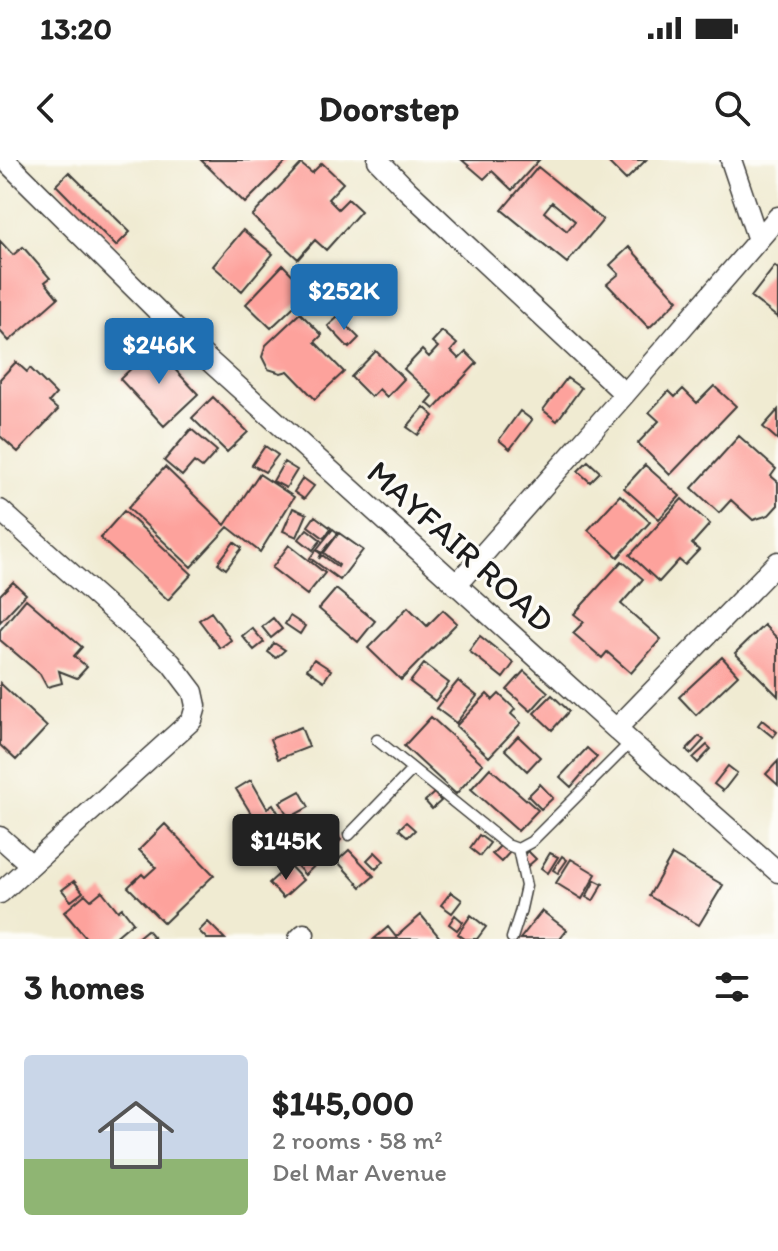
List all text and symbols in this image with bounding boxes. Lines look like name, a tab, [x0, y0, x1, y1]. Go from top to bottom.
text: 13:20	[40, 10, 112, 47]
icon: back	[24, 86, 68, 130]
icon: search	[710, 86, 754, 130]
text: Doorstep	[319, 87, 459, 130]
pin: $252K	[288, 264, 400, 332]
text: $252K	[309, 274, 379, 306]
pin: $246K	[103, 318, 215, 386]
text: $246K	[123, 328, 195, 360]
street label: MAYFAIR ROAD	[359, 452, 563, 641]
pin: $145K	[230, 814, 342, 882]
text: $145K	[250, 824, 322, 856]
icon: filters	[710, 965, 754, 1009]
text: 3 homes	[24, 967, 145, 1008]
text: $145,000	[272, 1083, 414, 1124]
icon: home	[88, 1087, 184, 1183]
text: 2 rooms · 58 m²	[272, 1124, 443, 1156]
text: Del Mar Avenue	[272, 1156, 447, 1188]

